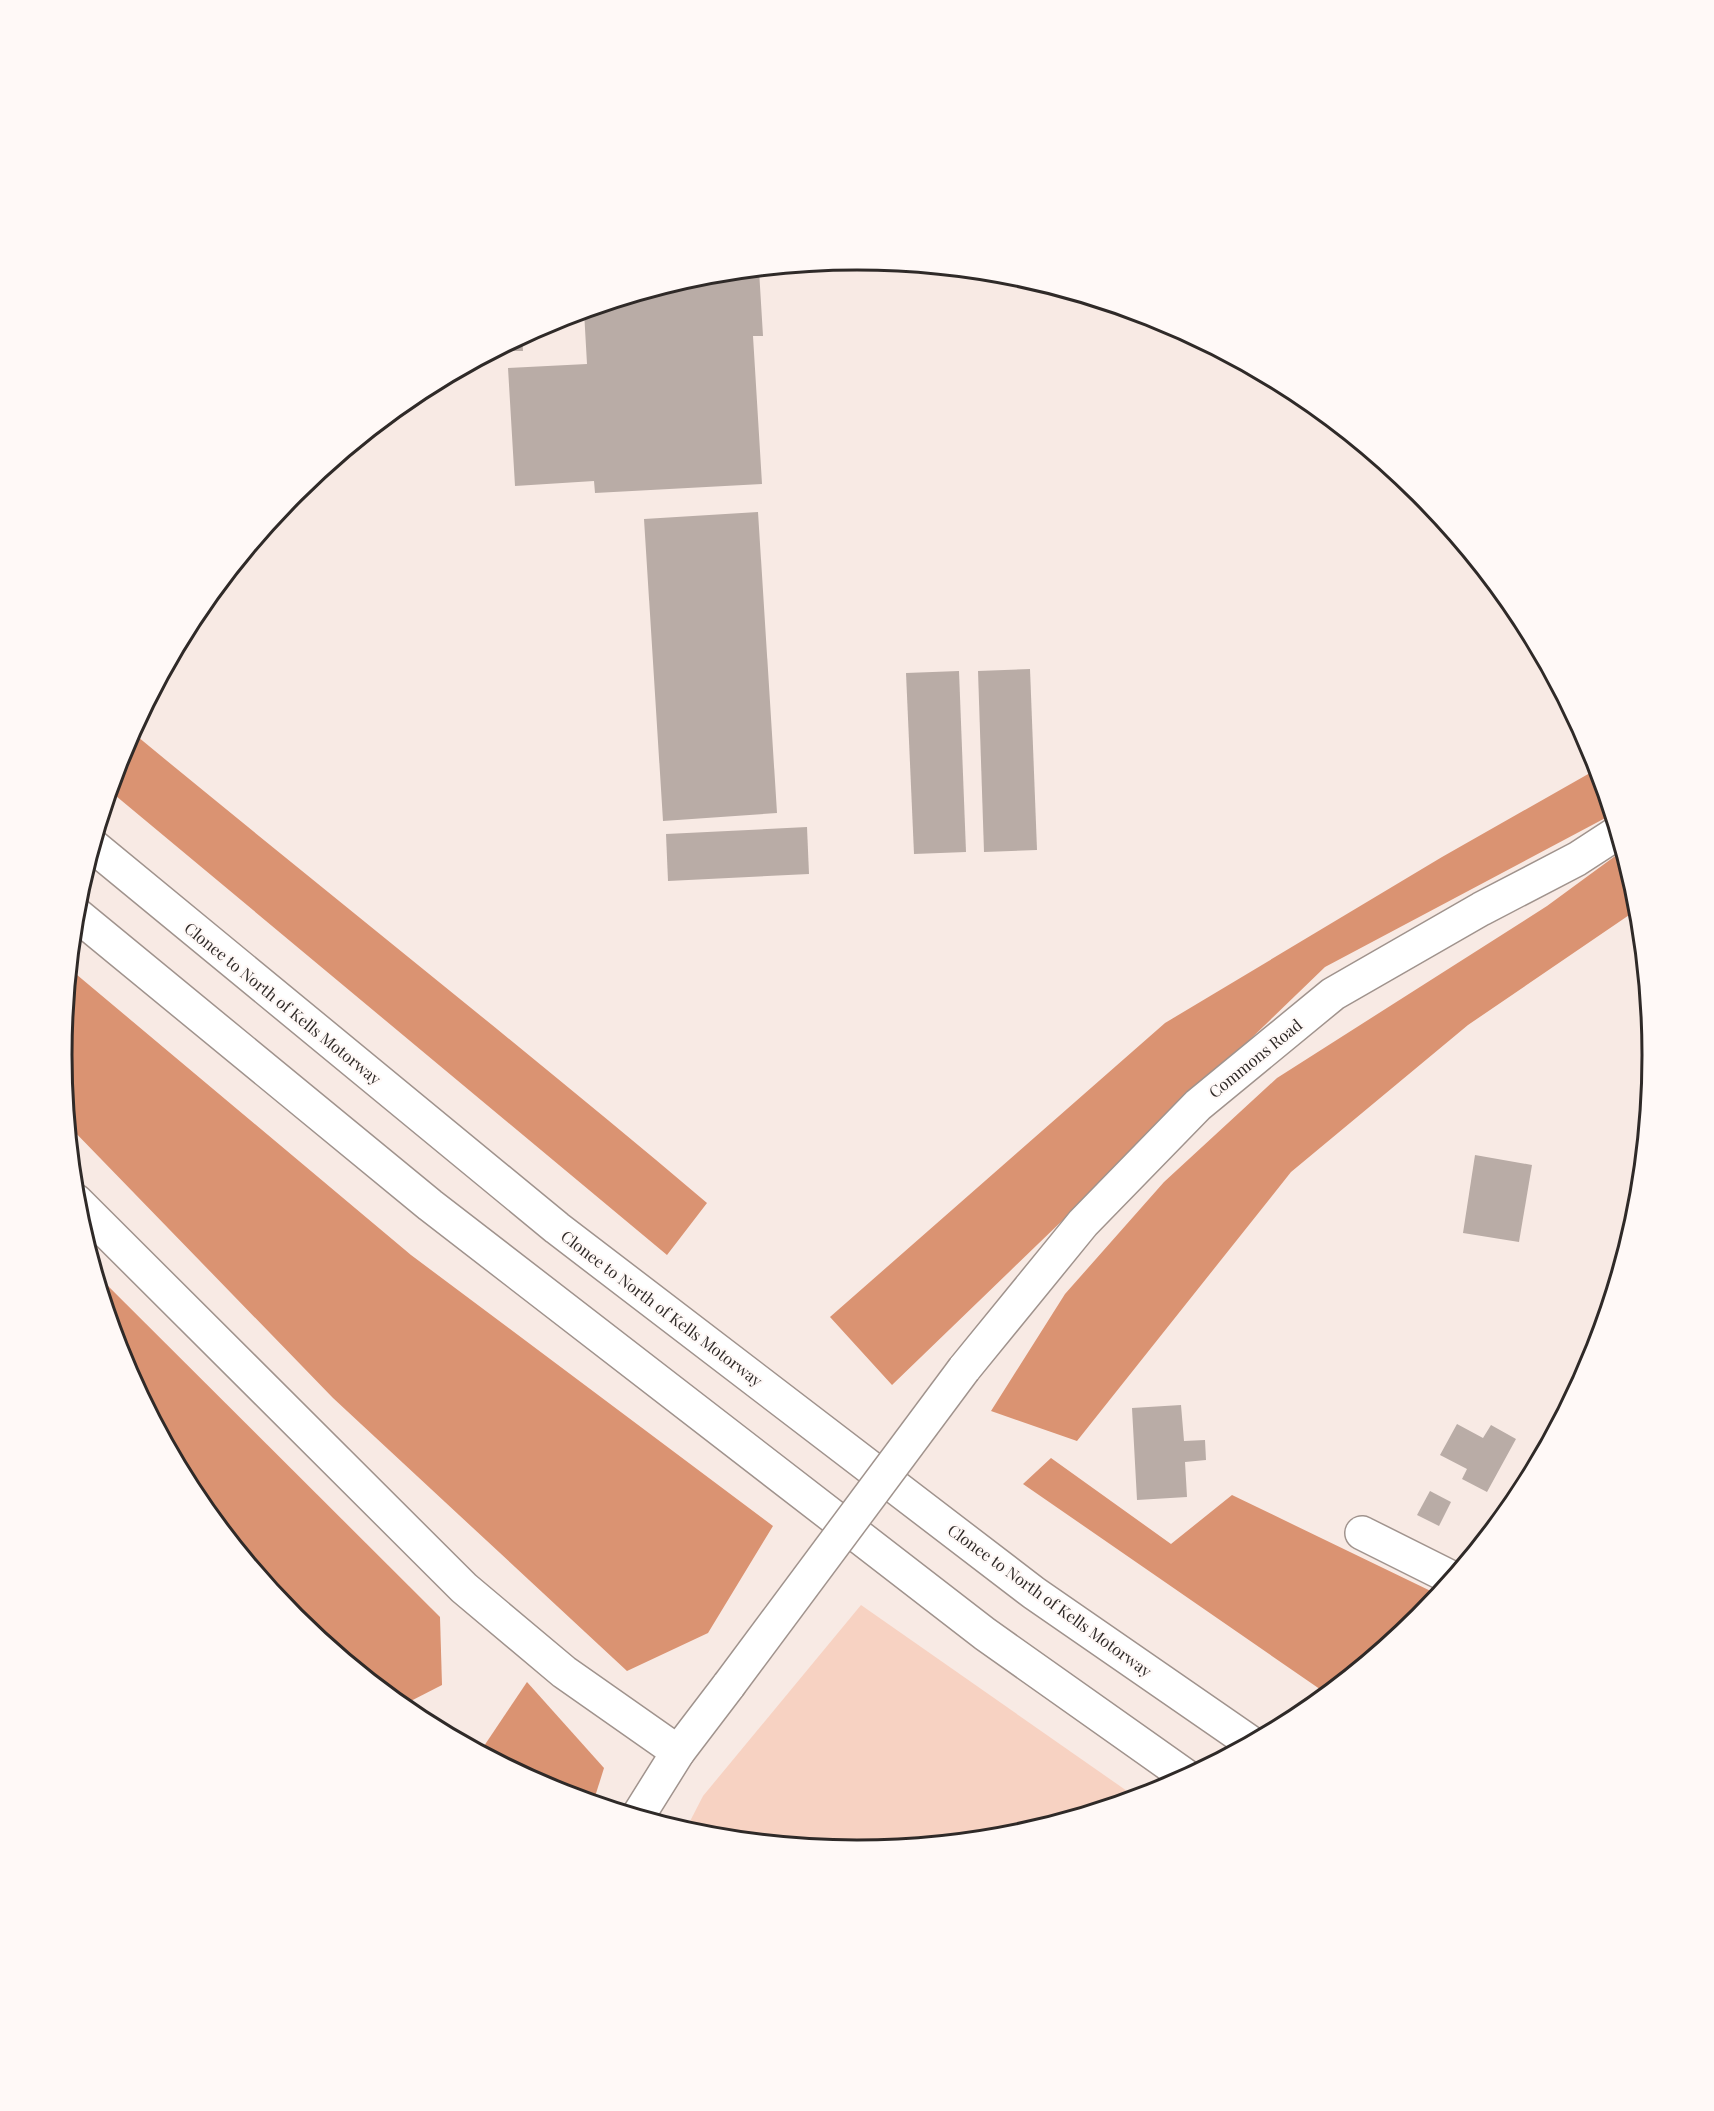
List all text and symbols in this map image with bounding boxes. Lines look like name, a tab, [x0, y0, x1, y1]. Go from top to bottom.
street label: Clonee to North of Kells Motorway	[180, 917, 386, 1089]
street label: Commons Road	[1204, 1014, 1306, 1102]
street label: Clonee to North of Kells Motorway	[557, 1225, 767, 1391]
street label: Clonee to North of Kells Motorway	[944, 1519, 1156, 1681]

